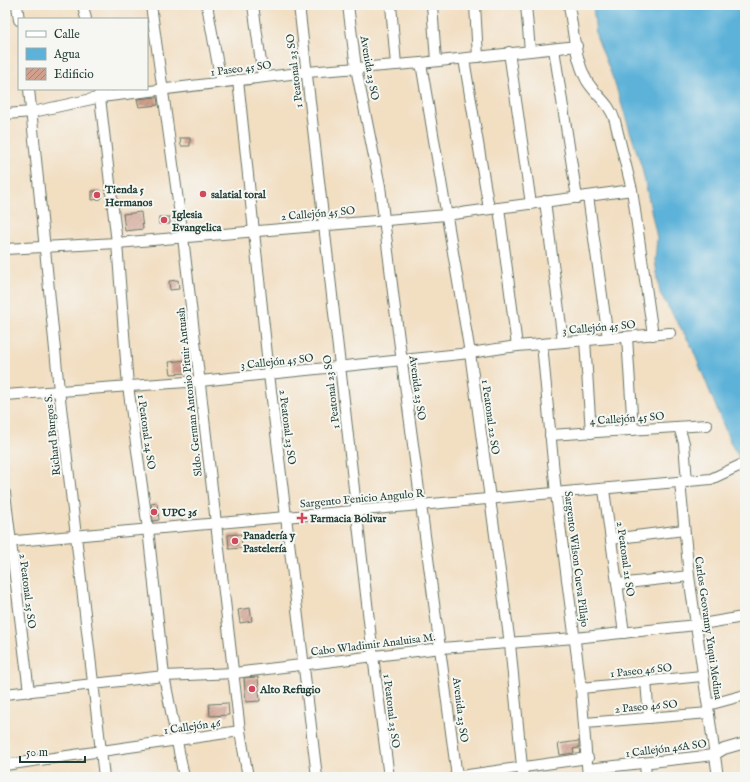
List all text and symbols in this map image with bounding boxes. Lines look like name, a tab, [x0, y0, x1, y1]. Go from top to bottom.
legend	[18, 18, 148, 90]
text: Calle	[54, 27, 80, 42]
street label: 1 Peatonal 23 SO	[283, 33, 306, 109]
street label: Avenida 23 SO	[356, 34, 382, 102]
text: Agua	[53, 47, 81, 62]
street label: 1 Paseo 45 SO	[210, 58, 272, 80]
text: Edificio	[54, 67, 94, 82]
place label: Tienda 5 Hermanos	[104, 183, 152, 210]
place label: salatial toral	[211, 188, 267, 202]
marker: salatial toral	[198, 189, 208, 199]
marker: Tienda 5 Hermanos	[92, 190, 102, 200]
street label: 2 Callejón 45 SO	[280, 204, 356, 224]
place label: Iglesia Evangelica	[172, 208, 222, 235]
marker: Iglesia Evangelica	[159, 215, 169, 225]
street label: Sldo. German Antonio Pituir Antuash	[174, 307, 206, 477]
street label: 3 Callejón 45 SO	[562, 318, 636, 338]
street label: 3 Callejón 45 SO	[240, 351, 314, 373]
street label: 1 Peatonal 23 SO	[320, 354, 343, 430]
street label: Avenida 23 SO	[405, 354, 428, 421]
street label: 1 Peatonal 22 SO	[478, 379, 502, 456]
street label: 2 Peatonal 23 SO	[275, 389, 299, 466]
street label: Richard Burgos S.	[42, 393, 64, 476]
street label: 1 Peatonal 24 SO	[134, 394, 158, 471]
street label: 4 Callejón 45 SO	[589, 409, 665, 429]
street label: Sargento Fenicio Angulo R	[299, 487, 425, 511]
street label: Sargento Wilson Cueva Pillajo	[561, 490, 591, 628]
place label: UPC 36	[161, 506, 198, 520]
marker: UPC 36	[149, 507, 159, 517]
place label: Farmacia Bolivar	[310, 512, 387, 526]
marker: Farmacia Bolivar	[297, 513, 307, 523]
street label: 2 Peatonal 21 SO	[613, 521, 637, 598]
place label: Panadería y Pastelería	[243, 529, 296, 556]
marker: Panadería y Pastelería	[230, 536, 240, 546]
street label: 2 Peatonal 25 SO	[15, 553, 39, 629]
street label: Carlos Geovanny Yuqui Medina	[691, 556, 725, 701]
street label: Cabo Wladimir Analuisa M.	[310, 630, 436, 660]
street label: 1 Paseo 46 SO	[610, 661, 673, 681]
street label: 1 Peatonal 23 SO	[380, 673, 403, 749]
street label: Avenida 23 SO	[449, 676, 471, 743]
place label: Alto Refugio	[259, 683, 320, 697]
marker: Alto Refugio	[247, 684, 257, 694]
street label: 2 Paseo 46 SO	[614, 697, 678, 717]
street label: 1 Callejón 46	[163, 716, 222, 738]
street label: 1 Callejón 46A SO	[625, 737, 707, 761]
scale bar	[20, 738, 85, 764]
text: 50 m	[26, 745, 48, 760]

